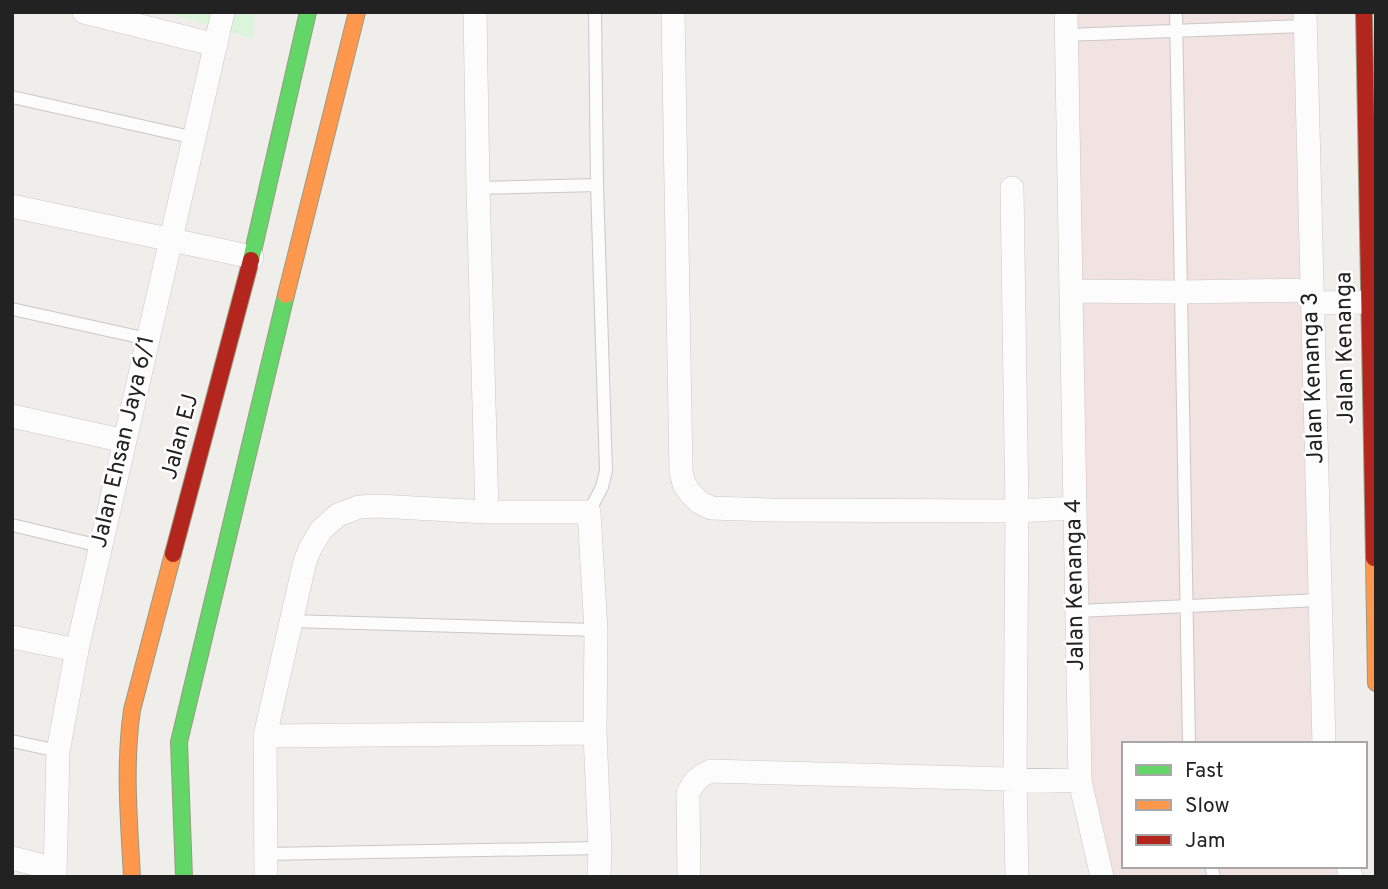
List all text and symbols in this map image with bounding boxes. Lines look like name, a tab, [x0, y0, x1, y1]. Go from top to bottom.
street label: Jalan Kenanga	[1330, 271, 1362, 425]
street label: Jalan Kenanga 3	[1297, 292, 1331, 464]
street label: Jalan Ehsan Jaya 6/1	[85, 333, 163, 551]
street label: Jalan EJ	[156, 391, 206, 483]
street label: Jalan Kenanga 4	[1060, 499, 1092, 671]
legend	[1122, 742, 1367, 868]
text: Fast	[1185, 758, 1224, 785]
text: Slow	[1185, 793, 1230, 820]
text: Jam	[1185, 828, 1226, 855]

